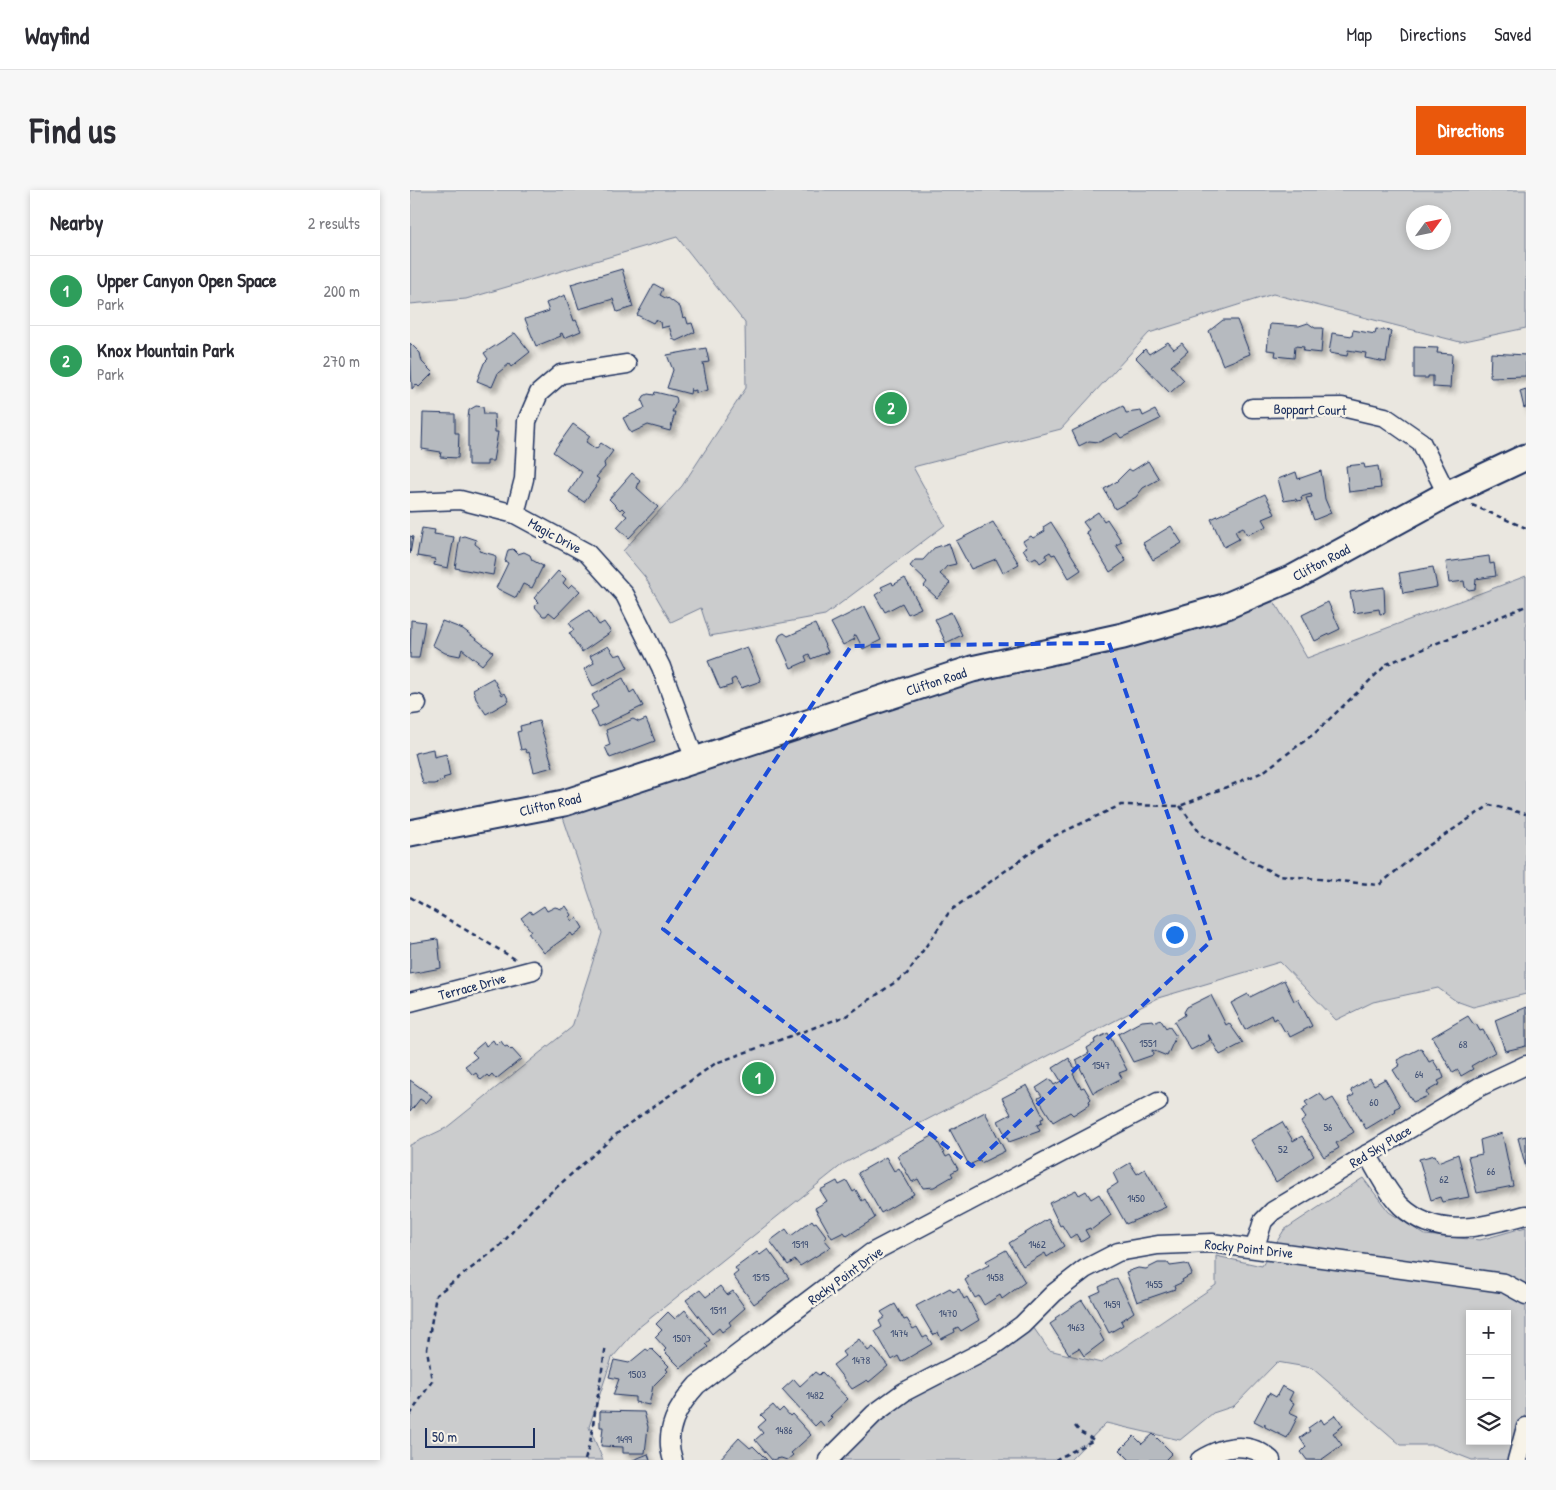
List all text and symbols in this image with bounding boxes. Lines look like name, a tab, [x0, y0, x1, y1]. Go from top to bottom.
text: Wayfind	[25, 19, 89, 51]
text: Map	[1347, 22, 1372, 47]
text: Directions	[1400, 22, 1466, 47]
text: Saved	[1494, 22, 1531, 47]
button: Directions	[1416, 106, 1526, 155]
text: Find us	[30, 107, 116, 154]
north arrow	[1406, 205, 1451, 250]
text: Nearby	[50, 208, 103, 237]
text: 2 results	[308, 212, 360, 234]
text: Upper Canyon Open Space	[97, 267, 277, 293]
text: 1	[63, 280, 69, 302]
text: 200 m	[324, 280, 360, 302]
text: Park	[97, 293, 124, 315]
text: Knox Mountain Park	[97, 337, 234, 363]
text: 2	[62, 350, 70, 372]
text: 270 m	[323, 350, 360, 372]
text: Park	[97, 363, 124, 385]
pin: 2	[875, 389, 907, 427]
street label: Boppart Court	[1273, 399, 1347, 420]
street label: Magic Drive	[524, 513, 585, 558]
street label: Clifton Road	[1289, 539, 1354, 585]
street label: Clifton Road	[903, 662, 969, 700]
street label: Clifton Road	[517, 788, 583, 820]
your location	[1162, 922, 1188, 948]
street label: Terrace Drive	[436, 968, 508, 1004]
house number: 1551	[1139, 1036, 1157, 1050]
house number: 68	[1458, 1037, 1468, 1051]
house number: 1547	[1092, 1058, 1110, 1072]
pin: 1	[742, 1059, 774, 1097]
house number: 64	[1415, 1067, 1423, 1081]
house number: 60	[1369, 1095, 1379, 1109]
house number: 56	[1323, 1120, 1333, 1134]
street label: Red Sky Place	[1346, 1120, 1415, 1173]
house number: 52	[1278, 1142, 1288, 1156]
house number: 66	[1487, 1164, 1496, 1178]
house number: 62	[1439, 1172, 1449, 1186]
house number: 1450	[1127, 1191, 1145, 1205]
street label: Rocky Point Drive	[1204, 1234, 1294, 1263]
house number: 1519	[792, 1237, 808, 1251]
house number: 1462	[1028, 1237, 1046, 1251]
street label: Rocky Point Drive	[804, 1241, 887, 1310]
house number: 1515	[752, 1270, 770, 1284]
house number: 1458	[986, 1270, 1004, 1284]
house number: 1455	[1145, 1277, 1163, 1291]
house number: 1459	[1104, 1297, 1120, 1311]
house number: 1511	[710, 1303, 726, 1317]
house number: 1470	[939, 1306, 957, 1320]
map controls	[1466, 1310, 1511, 1445]
button: +	[1466, 1310, 1511, 1355]
house number: 1463	[1067, 1320, 1085, 1334]
house number: 1474	[890, 1326, 908, 1340]
house number: 1507	[672, 1331, 692, 1345]
house number: 1478	[852, 1353, 870, 1367]
button: −	[1466, 1355, 1511, 1400]
house number: 1503	[628, 1367, 646, 1381]
house number: 1482	[806, 1388, 824, 1402]
button: layers	[1466, 1400, 1511, 1445]
house number: 1486	[775, 1423, 793, 1437]
scale bar	[425, 1425, 535, 1448]
text: 50 m	[432, 1427, 457, 1446]
house number: 1499	[616, 1432, 632, 1446]

